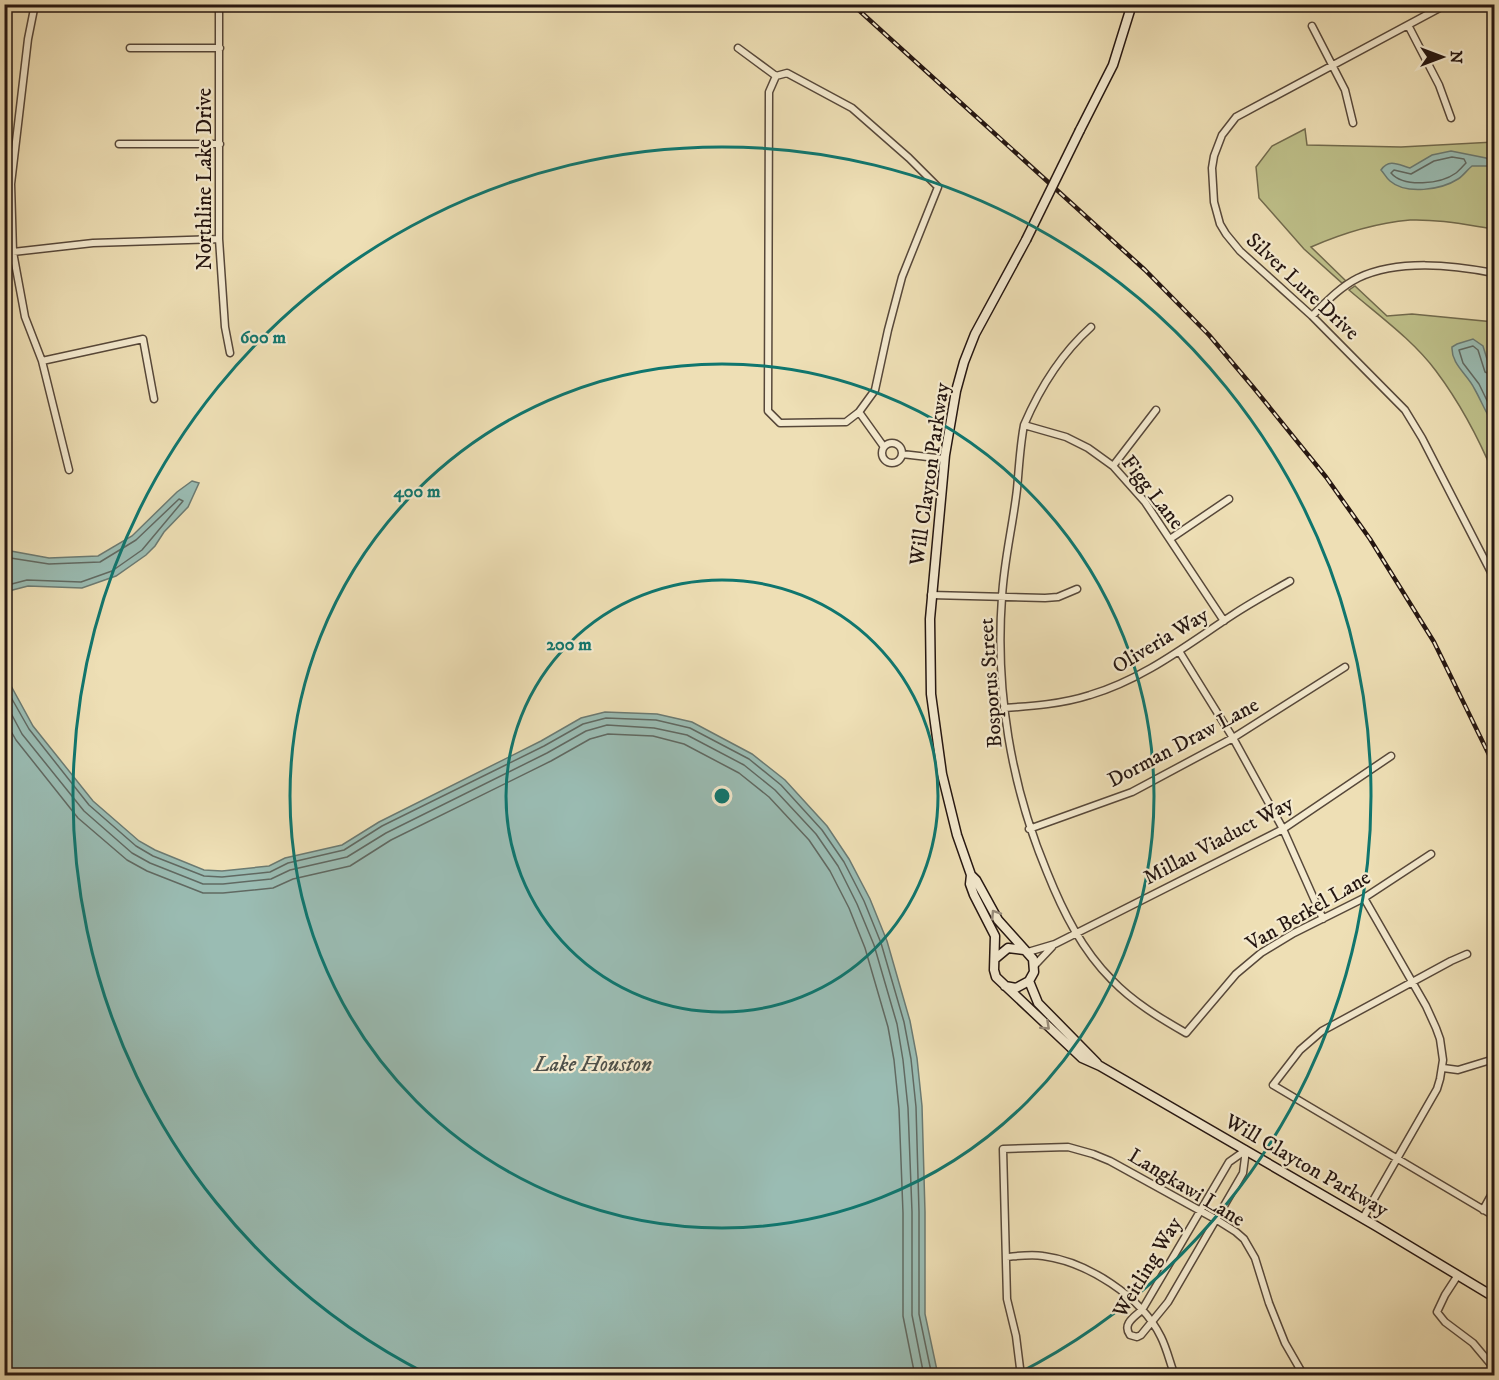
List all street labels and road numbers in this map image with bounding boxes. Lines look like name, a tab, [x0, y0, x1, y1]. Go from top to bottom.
street label: Northline Lake Drive	[192, 87, 218, 270]
street label: Silver Lure Drive	[1240, 228, 1365, 346]
street label: Will Clayton Parkway	[904, 380, 956, 568]
street label: Figg Lane	[1115, 450, 1189, 535]
street label: Oliveria Way	[1108, 601, 1214, 680]
street label: Bosporus Street	[973, 617, 1009, 749]
street label: Dorman Draw Lane	[1103, 692, 1264, 794]
street label: Millau Viaduct Way	[1139, 790, 1299, 891]
street label: Van Berkel Lane	[1241, 865, 1376, 957]
street label: Will Clayton Parkway	[1219, 1108, 1394, 1224]
street label: Langkawi Lane	[1123, 1143, 1250, 1233]
street label: Weitling Way	[1107, 1211, 1189, 1324]

